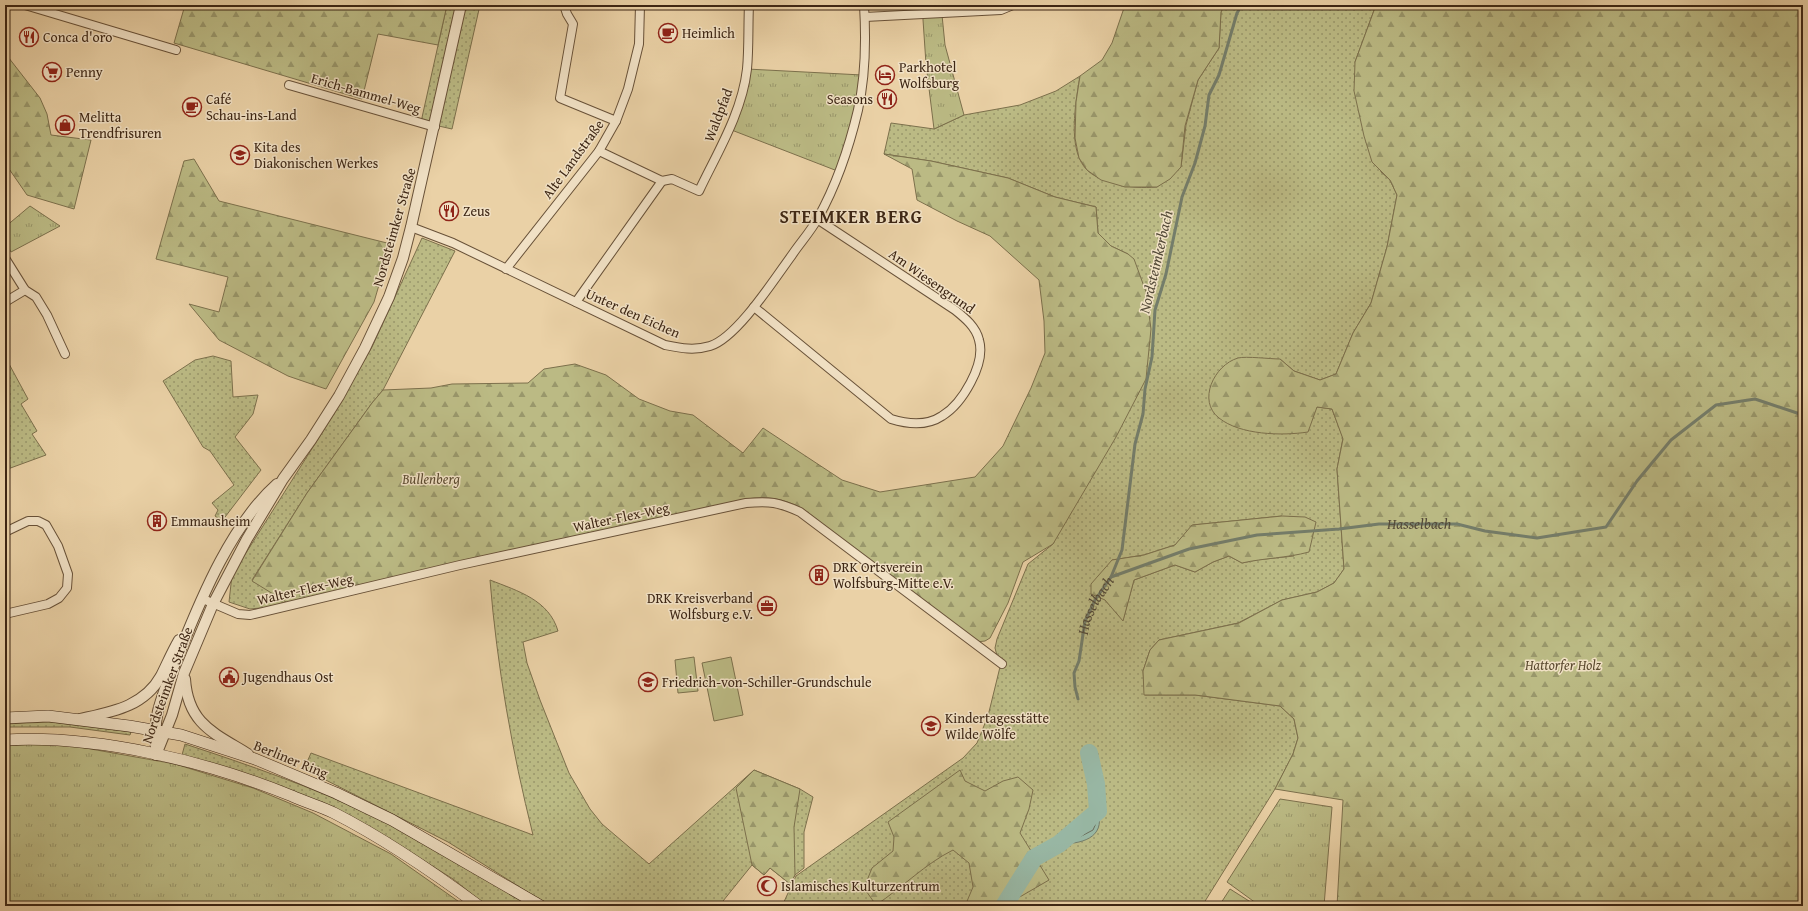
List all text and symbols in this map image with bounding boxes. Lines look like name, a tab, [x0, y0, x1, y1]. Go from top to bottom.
cafe icon: Heimlich	[657, 22, 679, 44]
place label: Heimlich	[682, 23, 735, 43]
restaurant icon: Conca d'oro	[18, 26, 40, 48]
place label: Conca d'oro	[43, 27, 112, 47]
place label: Parkhotel Wolfsburg	[899, 57, 959, 93]
supermarket icon: Penny	[41, 61, 63, 83]
place label: Penny	[66, 62, 103, 82]
hotel icon: Parkhotel Wolfsburg	[874, 64, 896, 86]
street label: Erich-Bammel-Weg	[309, 68, 423, 118]
street label: Waldpfad	[699, 85, 737, 144]
restaurant icon: Seasons	[876, 88, 898, 110]
place label: Café Schau-ins-Land	[206, 89, 297, 125]
place label: Seasons	[827, 89, 873, 109]
cafe icon: Café Schau-ins-Land	[181, 96, 203, 118]
place label: Melitta Trendfrisuren	[79, 107, 162, 143]
shop icon: Melitta Trendfrisuren	[54, 114, 76, 136]
street label: Alte Landstraße	[537, 115, 609, 203]
place label: Kita des Diakonischen Werkes	[254, 137, 378, 173]
school or university icon: Kita des Diakonischen Werkes	[229, 144, 251, 166]
street label: Nordsteimker Straße	[367, 165, 421, 289]
restaurant icon: Zeus	[438, 200, 460, 222]
place label: Zeus	[463, 201, 490, 221]
district label: STEIMKER BERG	[779, 203, 923, 230]
water label: Nordsteimkerbach	[1133, 208, 1178, 315]
street label: Am Wiesengrund	[885, 244, 980, 318]
street label: Unter den Eichen	[582, 283, 684, 343]
park label: Bullenberg	[401, 469, 460, 489]
street label: Walter-Flex-Weg	[571, 497, 671, 537]
building icon: Emmausheim	[146, 510, 168, 532]
place label: Emmausheim	[171, 511, 251, 531]
water label: Hasselbach	[1386, 513, 1452, 534]
place label: DRK Ortsverein Wolfsburg-Mitte e.V.	[833, 557, 954, 593]
building icon: DRK Ortsverein Wolfsburg-Mitte e.V.	[808, 564, 830, 586]
street label: Walter-Flex-Weg	[255, 568, 355, 610]
water label: Hasselbach	[1072, 571, 1119, 637]
place label: DRK Kreisverband Wolfsburg e.V.	[647, 588, 754, 624]
office icon: DRK Kreisverband Wolfsburg e.V.	[756, 595, 778, 617]
street label: Nordsteimker Straße	[137, 623, 198, 746]
park label: Hattorfer Holz	[1524, 655, 1602, 675]
public building icon: Jugendhaus Ost	[218, 666, 240, 688]
place label: Jugendhaus Ost	[241, 667, 334, 687]
school or university icon: Friedrich-von-Schiller-Grundschule	[637, 671, 659, 693]
place label: Friedrich-von-Schiller-Grundschule	[662, 672, 872, 692]
place label: Kindertagesstätte Wilde Wölfe	[945, 708, 1050, 744]
school or university icon: Kindertagesstätte Wilde Wölfe	[920, 715, 942, 737]
street label: Berliner Ring	[251, 735, 331, 783]
mosque icon: Islamisches Kulturzentrum	[756, 875, 778, 897]
place label: Islamisches Kulturzentrum	[781, 876, 940, 896]

